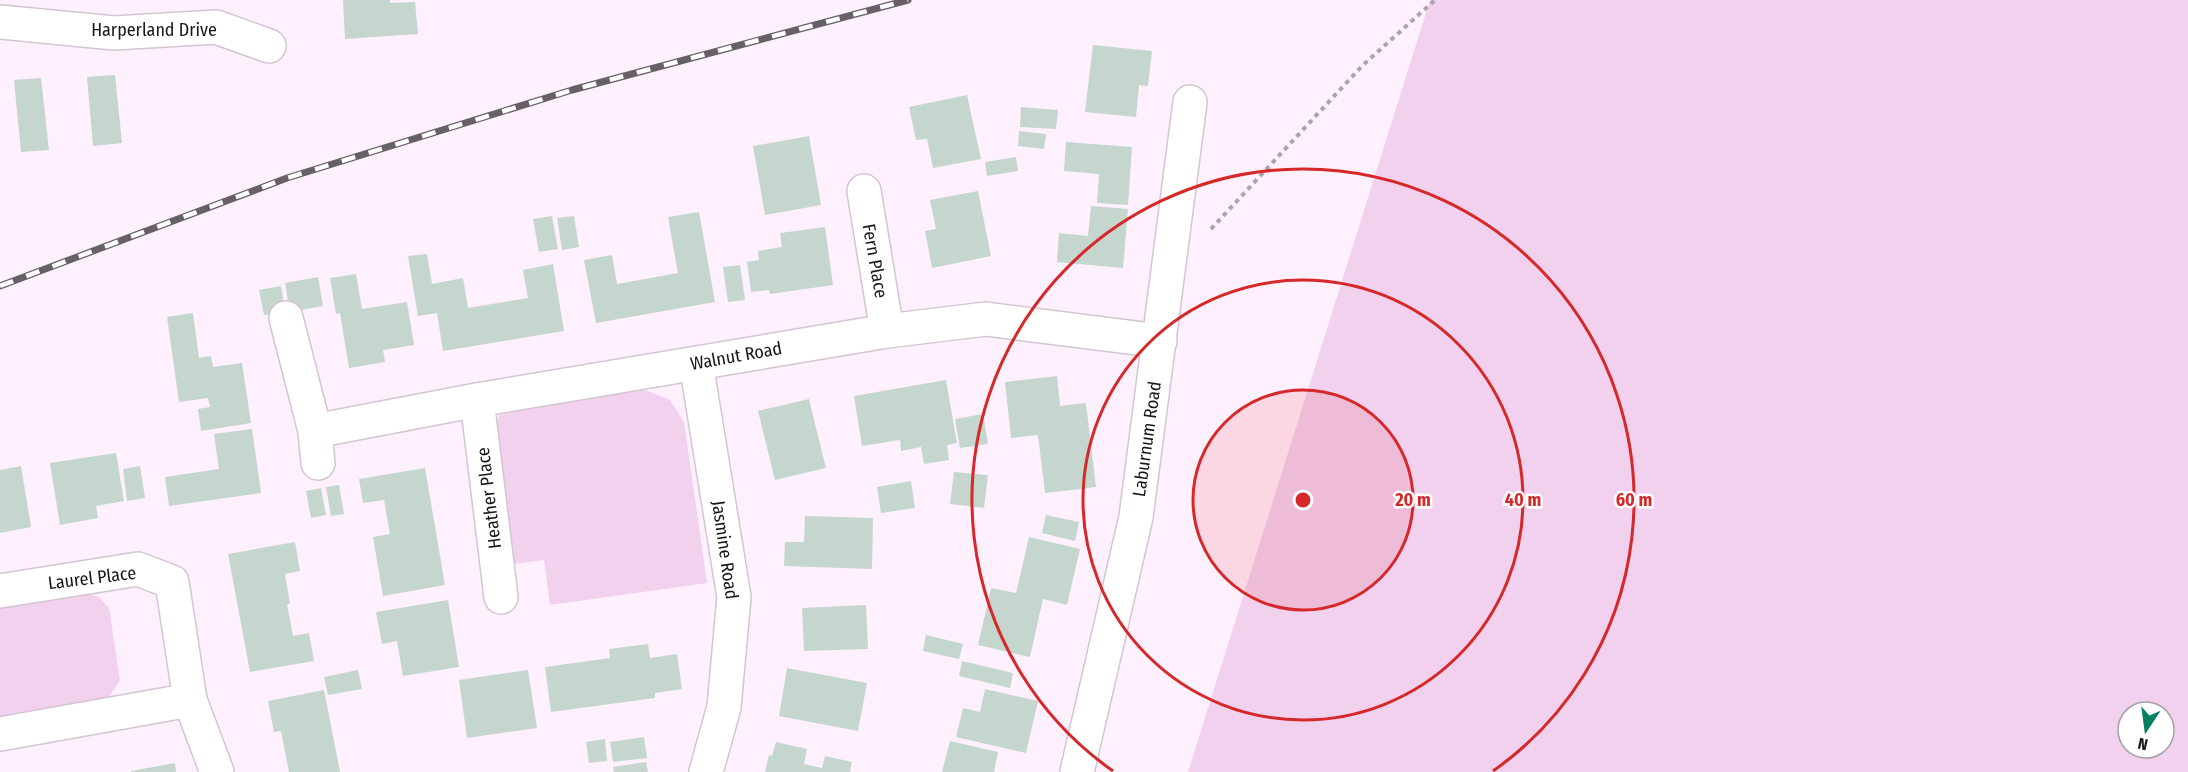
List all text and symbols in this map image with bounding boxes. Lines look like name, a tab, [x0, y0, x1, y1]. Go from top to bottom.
street label: Harperland Drive	[91, 19, 217, 41]
street label: Fern Place	[858, 222, 892, 300]
street label: Walnut Road	[688, 337, 784, 375]
street label: Laburnum Road	[1128, 380, 1166, 498]
street label: Heather Place	[472, 446, 506, 550]
text: 20 m	[1394, 489, 1431, 511]
text: 40 m	[1505, 489, 1541, 511]
text: 60 m	[1616, 489, 1652, 511]
centre of rings	[1293, 490, 1313, 510]
street label: Jasmine Road	[707, 499, 743, 601]
street label: Laurel Place	[47, 562, 137, 594]
north arrow	[2116, 700, 2176, 760]
text: N	[2136, 734, 2150, 754]

